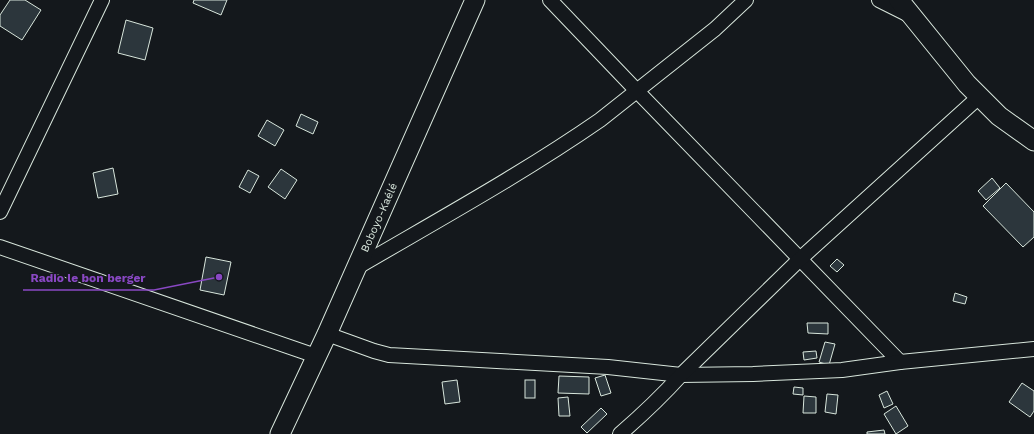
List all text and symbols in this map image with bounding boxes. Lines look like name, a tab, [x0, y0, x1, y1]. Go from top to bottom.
street label: Boboyo-Kaélé	[358, 181, 400, 254]
callout: Radio le bon berger	[23, 266, 154, 290]
text: Radio le bon berger	[30, 271, 146, 285]

